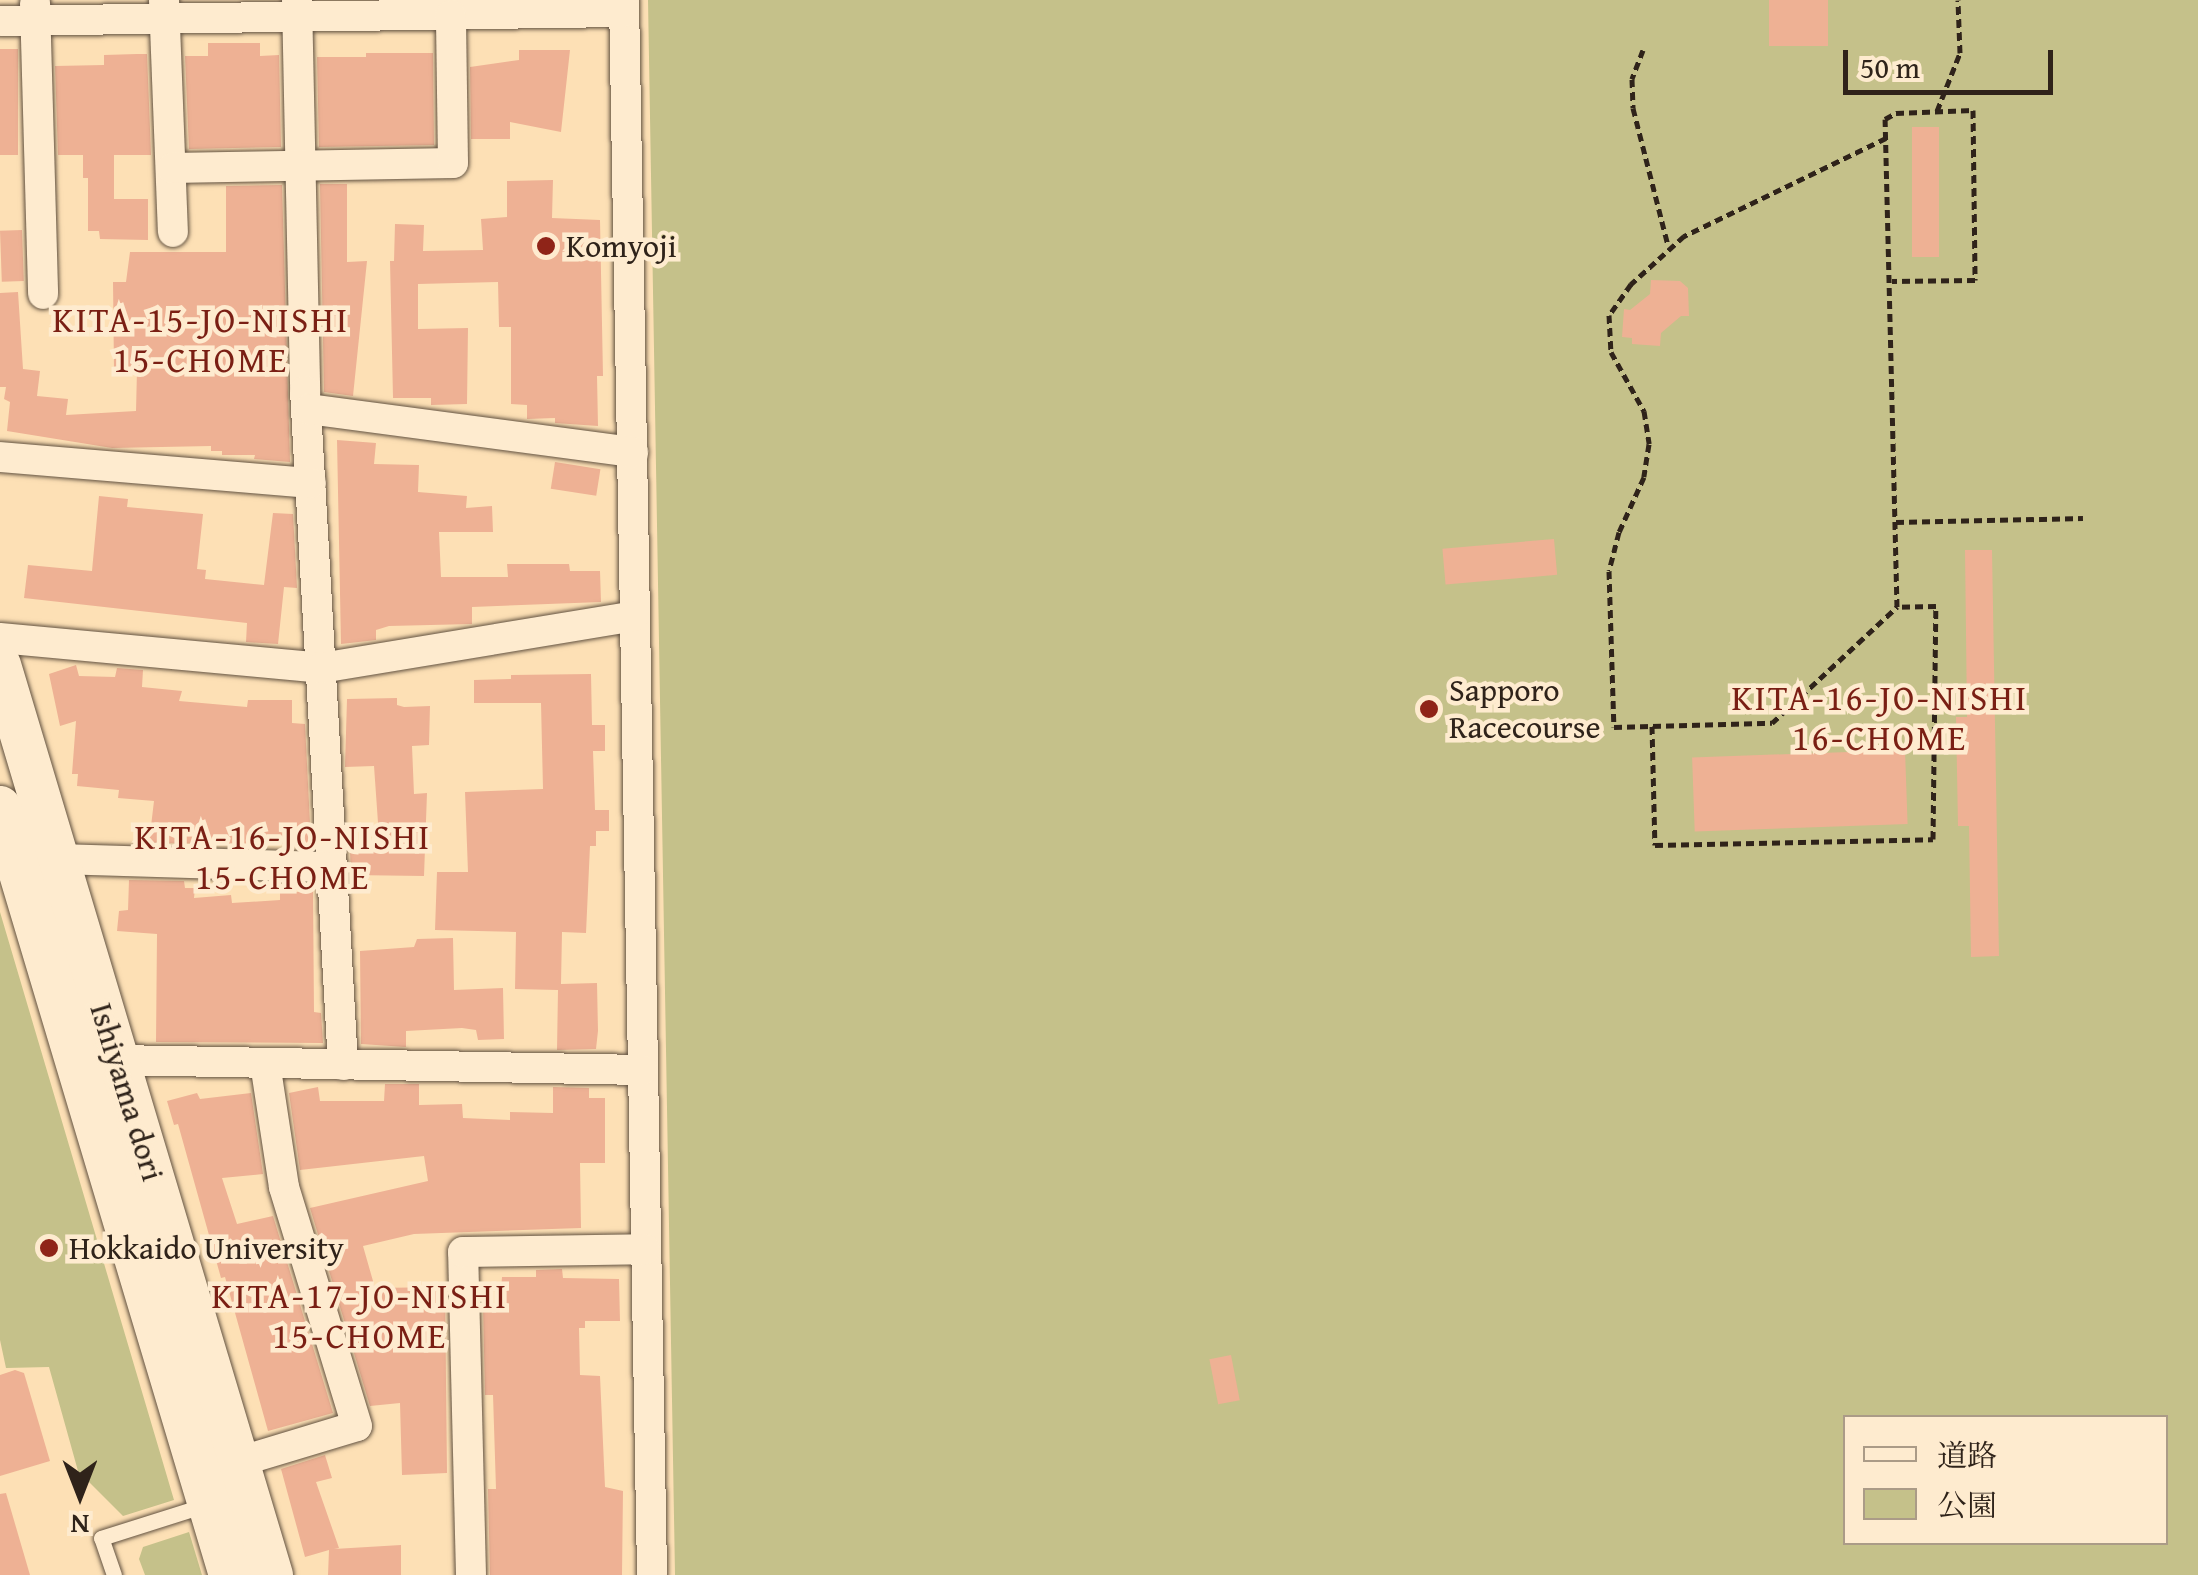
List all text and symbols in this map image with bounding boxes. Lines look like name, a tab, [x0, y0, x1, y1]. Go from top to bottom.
scale bar	[1848, 30, 2058, 92]
text: 50 m	[1860, 45, 1920, 89]
place label: Komyoji	[566, 227, 677, 265]
marker: Komyoji	[535, 235, 557, 257]
district label: KITA-15-JO-NISHI 15-CHOME	[52, 299, 350, 381]
place label: Sapporo Racecourse	[1449, 672, 1600, 747]
district label: KITA-16-JO-NISHI 16-CHOME	[1731, 677, 2029, 759]
marker: Sapporo Racecourse	[1418, 698, 1440, 720]
district label: KITA-16-JO-NISHI 15-CHOME	[134, 816, 432, 898]
street label: Ishiyama dori	[82, 998, 172, 1186]
place label: Hokkaido University	[69, 1229, 344, 1267]
marker: Hokkaido University	[38, 1237, 60, 1259]
district label: KITA-17-JO-NISHI 15-CHOME	[211, 1275, 509, 1357]
legend	[1843, 1415, 2168, 1545]
text: 道路	[1937, 1433, 1997, 1477]
north arrow	[30, 1445, 130, 1545]
text: 公園	[1937, 1483, 1997, 1527]
text: N	[71, 1505, 89, 1546]

